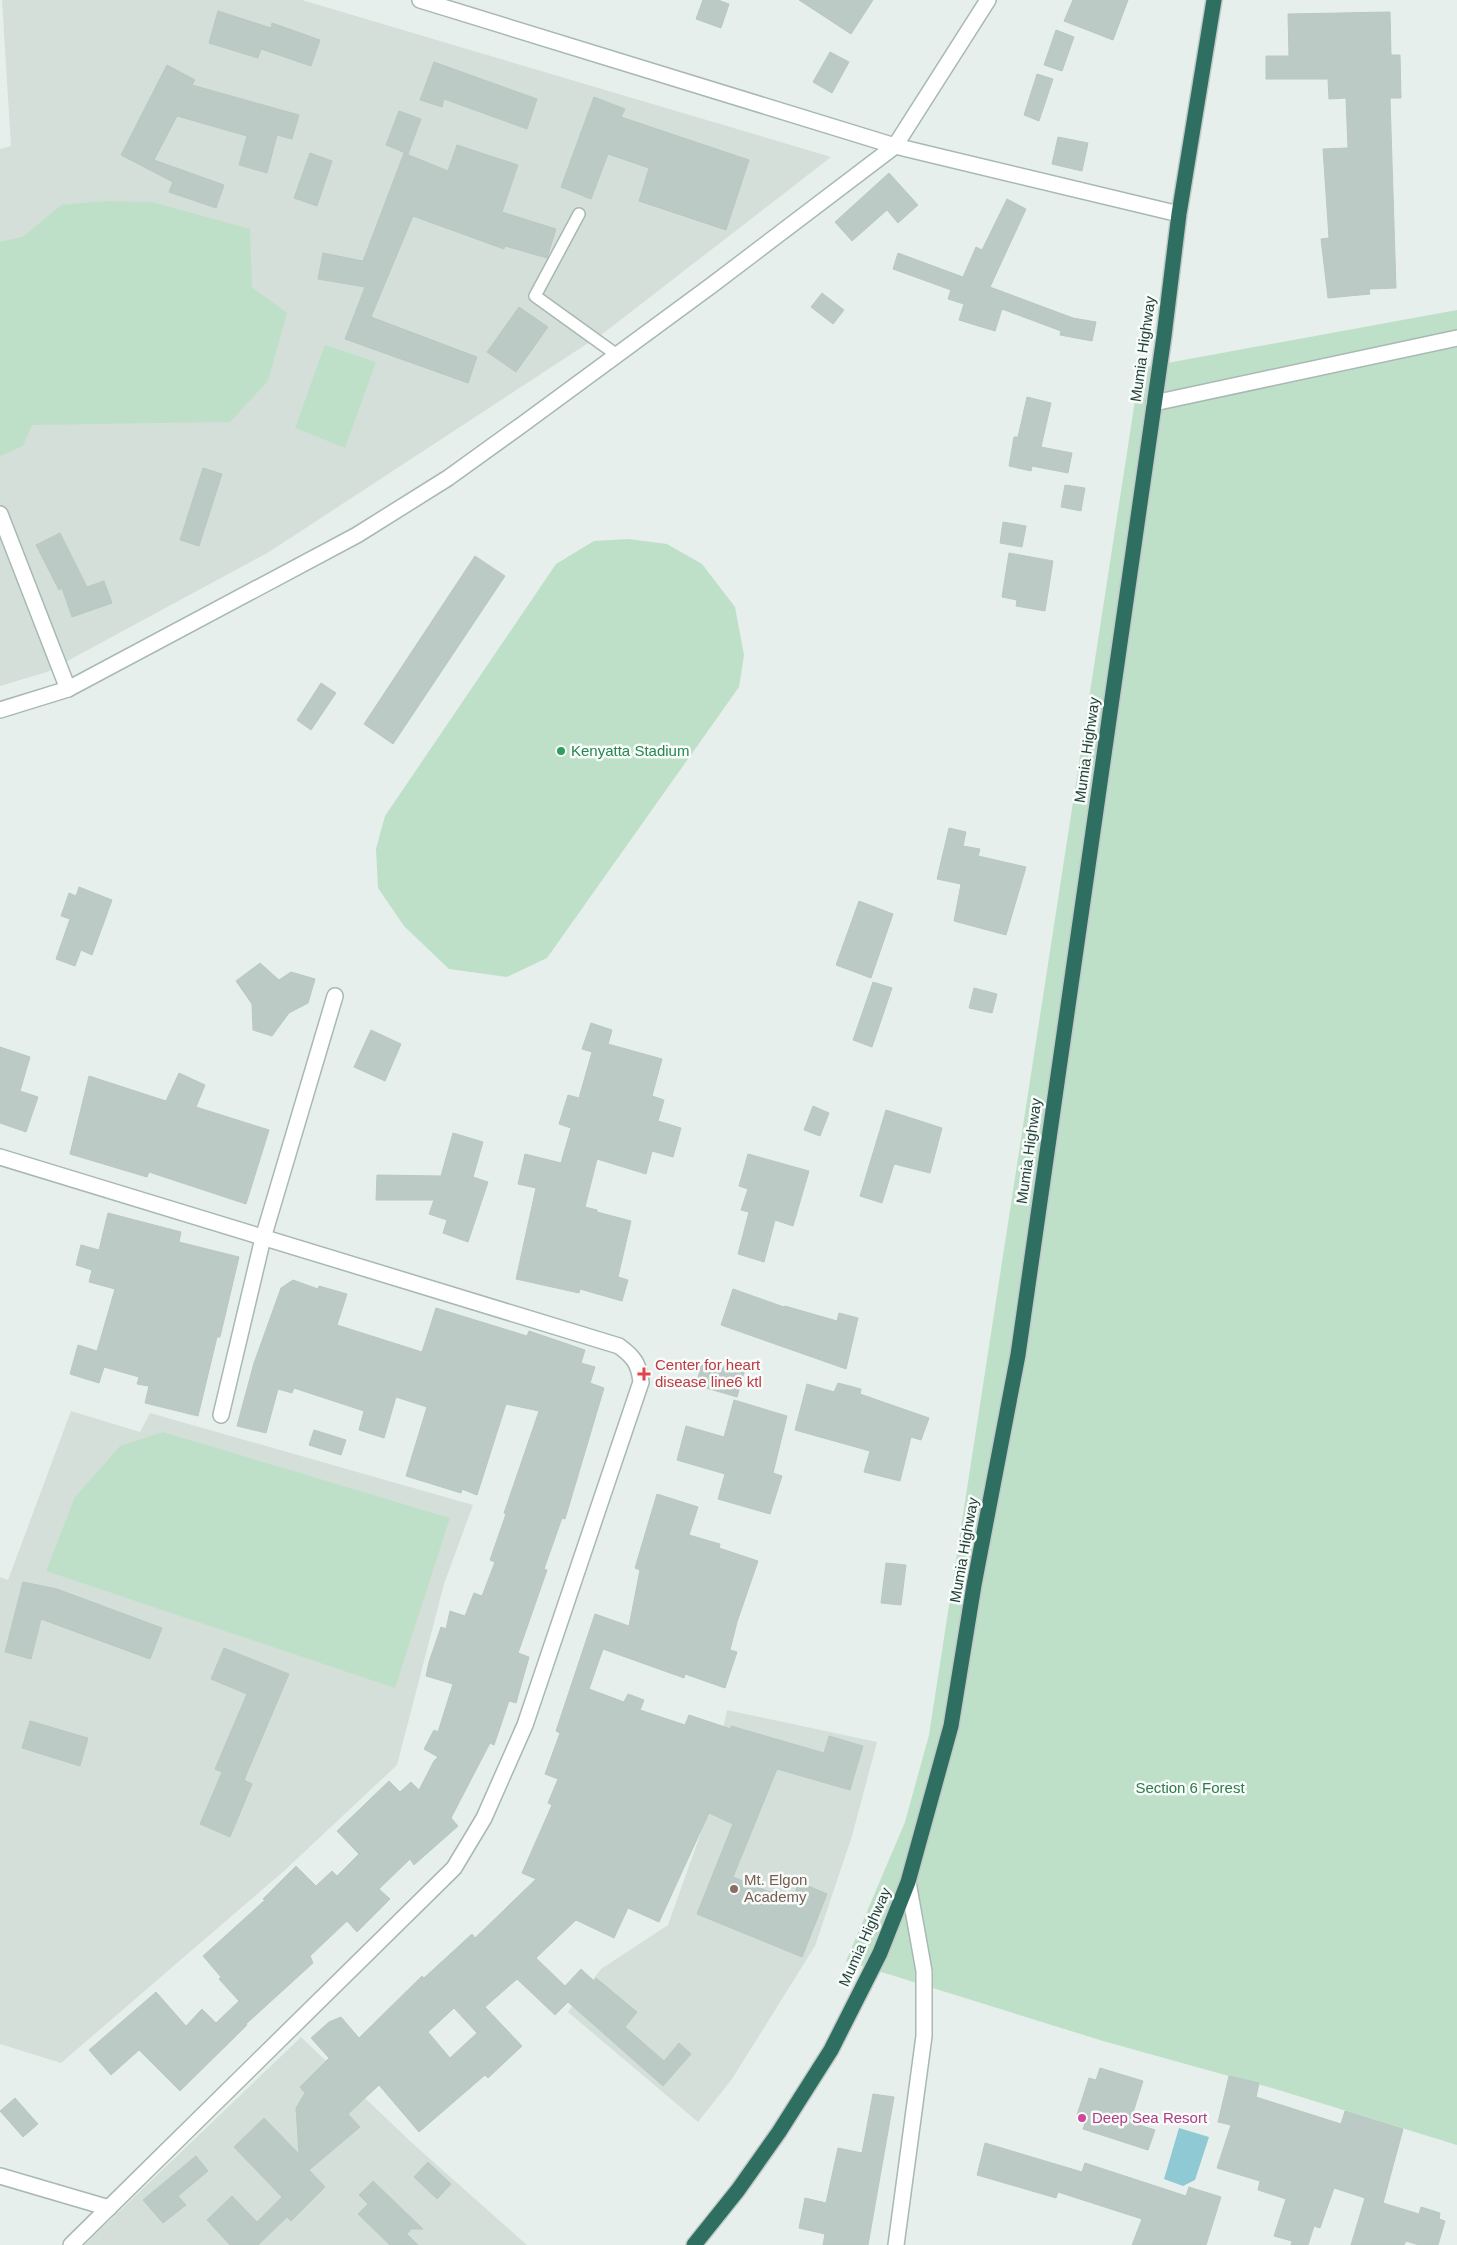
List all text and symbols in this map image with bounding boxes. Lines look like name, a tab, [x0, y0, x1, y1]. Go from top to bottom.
street label: Mumia Highway	[1127, 294, 1158, 403]
street label: Mumia Highway	[1071, 695, 1102, 804]
place label: Kenyatta Stadium	[571, 742, 689, 759]
marker: Kenyatta Stadium	[555, 745, 567, 757]
street label: Mumia Highway	[1013, 1096, 1044, 1205]
place label: Center for heart disease line6 ktl	[655, 1356, 762, 1390]
marker: Center for heart disease line6 ktl	[637, 1367, 651, 1381]
street label: Mumia Highway	[946, 1495, 981, 1604]
park label: Section 6 Forest	[1135, 1779, 1245, 1796]
place label: Mt. Elgon Academy	[744, 1871, 807, 1905]
marker: Mt. Elgon Academy	[728, 1883, 740, 1895]
street label: Mumia Highway	[835, 1884, 894, 1989]
place label: Deep Sea Resort	[1092, 2109, 1208, 2126]
marker: Deep Sea Resort	[1076, 2112, 1088, 2124]

